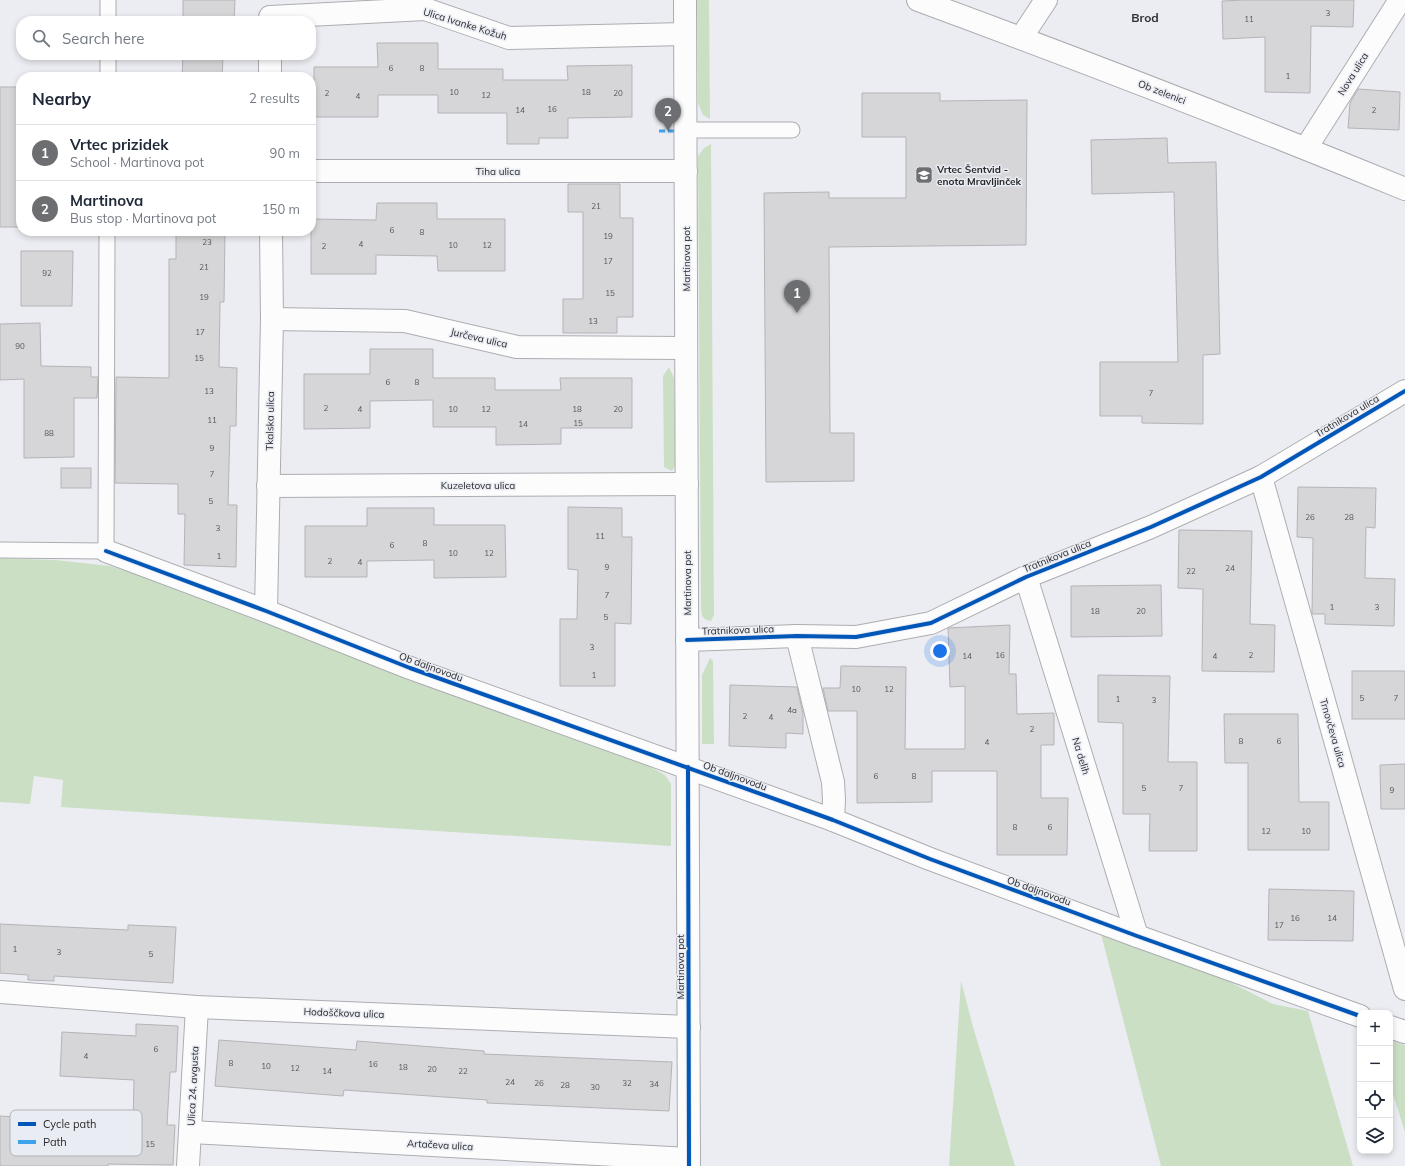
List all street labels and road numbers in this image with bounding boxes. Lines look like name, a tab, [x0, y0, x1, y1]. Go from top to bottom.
street label: Ulica Ivanke Kožuh	[421, 5, 509, 43]
street label: Nova ulica	[1335, 50, 1371, 98]
street label: Ob zelenici	[1136, 77, 1188, 107]
street label: Tiha ulica	[476, 165, 520, 178]
street label: Martinova pot	[680, 226, 693, 291]
street label: Jurčeva ulica	[449, 325, 509, 351]
street label: Tkalska ulica	[263, 391, 277, 451]
street label: Tratnikova ulica	[1313, 392, 1381, 440]
street label: Kuzeletova ulica	[441, 479, 515, 492]
street label: Tratnikova ulica	[1021, 536, 1093, 576]
street label: Martinova pot	[681, 550, 694, 615]
street label: Tratnikova ulica	[702, 622, 774, 638]
street label: Ob daljnovodu	[397, 649, 465, 685]
street label: Trnovčeva ulica	[1317, 697, 1349, 769]
street label: Na delih	[1069, 736, 1093, 776]
street label: Ob daljnovodu	[701, 758, 769, 794]
street label: Ob daljnovodu	[1005, 873, 1073, 909]
street label: Martinova pot	[674, 934, 687, 999]
street label: Hodoščkova ulica	[303, 1005, 385, 1021]
street label: Ulica 24. avgusta	[184, 1046, 202, 1126]
street label: Artačeva ulica	[407, 1137, 473, 1153]

